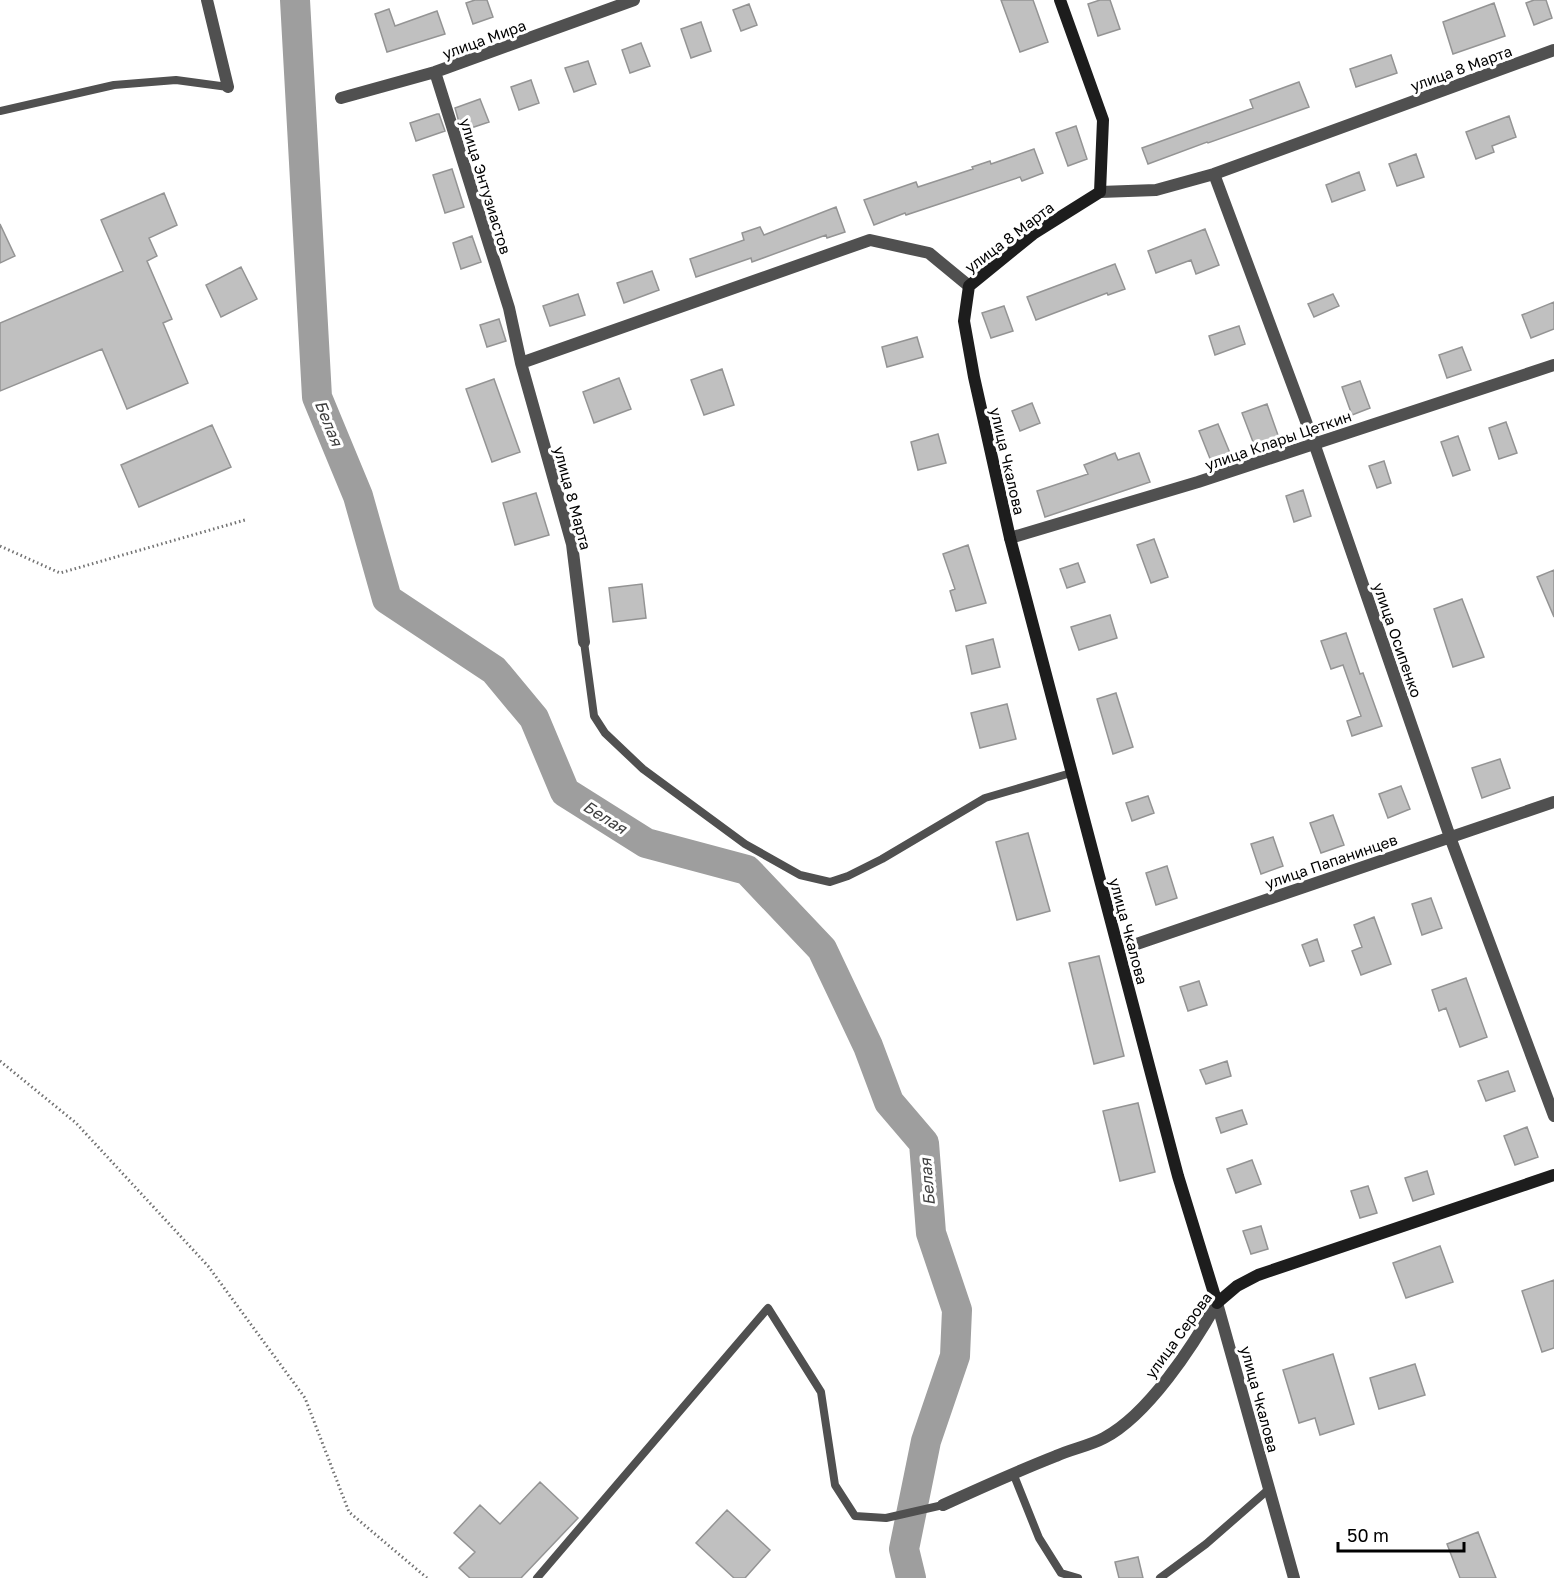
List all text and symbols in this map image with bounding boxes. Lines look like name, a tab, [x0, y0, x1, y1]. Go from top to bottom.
street label: улица Мира	[440, 16, 528, 62]
street label: улица 8 Марта	[1408, 41, 1514, 95]
street label: улица Энтузиастов	[457, 116, 515, 256]
street label: улица 8 Марта	[961, 198, 1057, 276]
water label: Белая	[311, 397, 347, 449]
street label: улица Чкалова	[987, 406, 1029, 516]
street label: улица Клары Цеткин	[1202, 406, 1354, 474]
street label: улица 8 Марта	[551, 444, 595, 552]
street label: улица Осипенко	[1370, 580, 1426, 700]
water label: Белая	[580, 796, 631, 838]
street label: улица Папанинцев	[1262, 830, 1400, 892]
street label: улица Чкалова	[1106, 876, 1152, 986]
water label: Белая	[915, 1157, 939, 1206]
street label: улица Серова	[1141, 1289, 1215, 1381]
street label: улица Чкалова	[1237, 1344, 1283, 1454]
scale bar	[1338, 1515, 1464, 1553]
text: 50 m	[1347, 1524, 1389, 1546]

